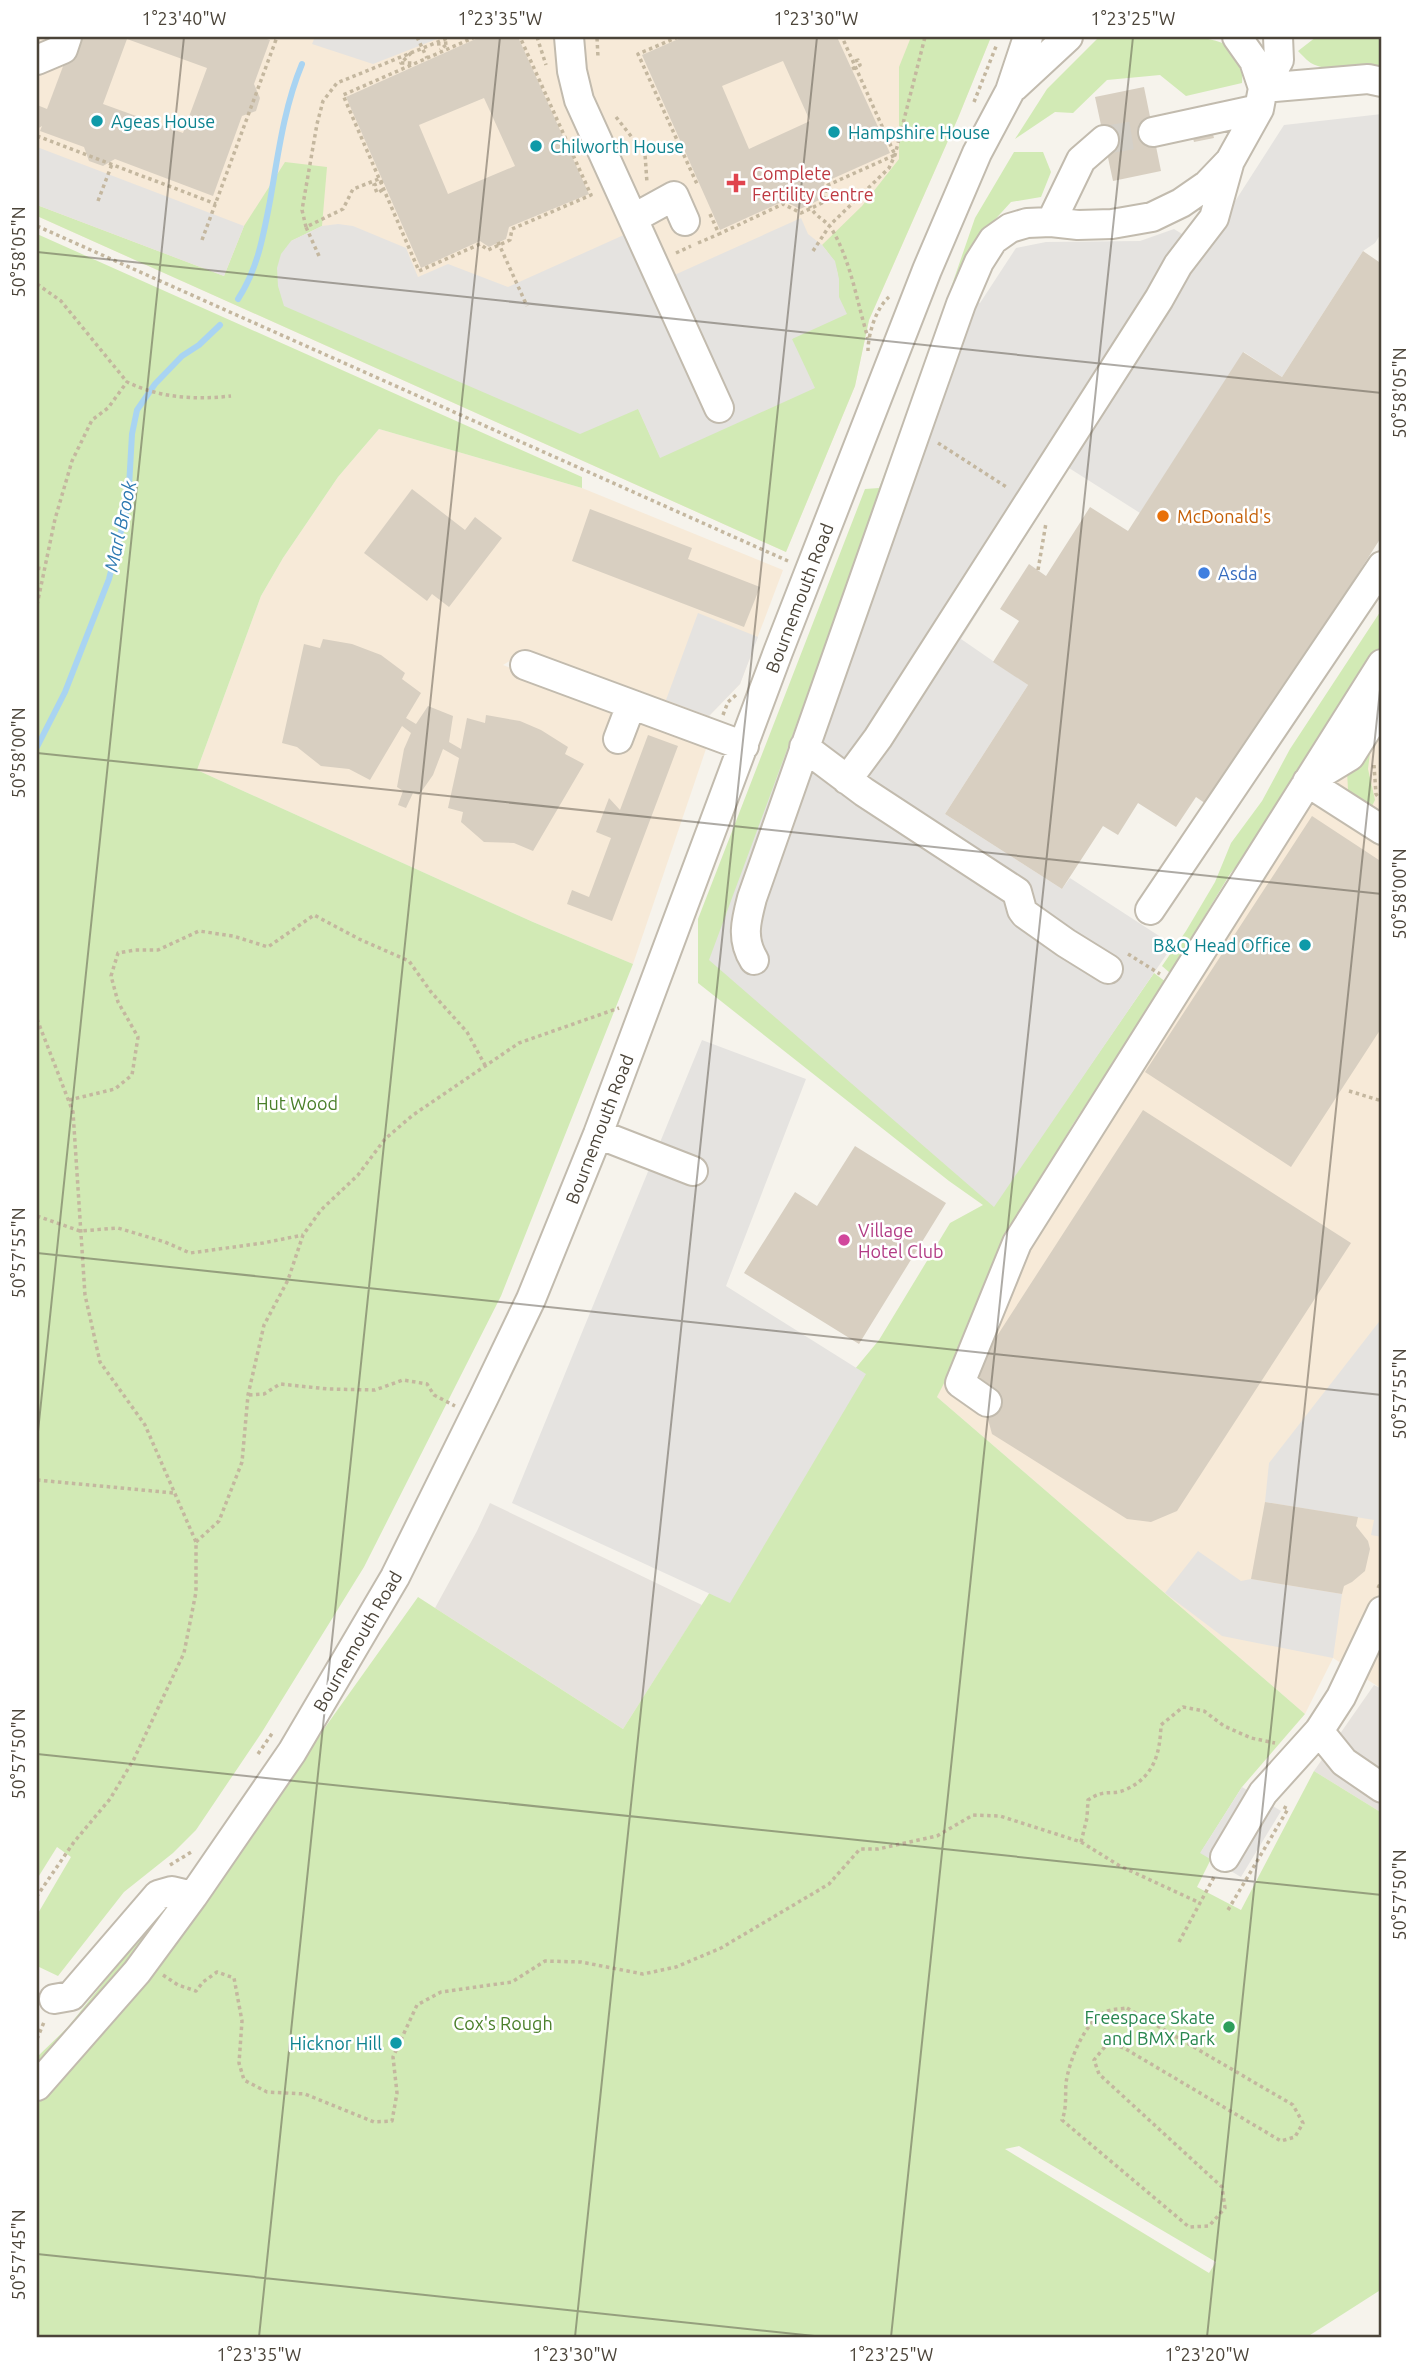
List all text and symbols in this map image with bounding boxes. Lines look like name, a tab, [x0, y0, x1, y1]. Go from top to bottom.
text: 1°23'40"W	[142, 8, 227, 28]
text: 1°23'35"W	[458, 8, 543, 28]
text: 1°23'30"W	[774, 8, 859, 28]
text: 1°23'25"W	[1091, 8, 1176, 28]
place label: Ageas House	[111, 111, 215, 131]
marker: Ageas House	[89, 113, 105, 129]
place label: Hampshire House	[848, 122, 990, 142]
marker: Hampshire House	[826, 124, 842, 140]
place label: Chilworth House	[550, 136, 684, 156]
marker: Chilworth House	[528, 138, 544, 154]
place label: Complete Fertility Centre	[752, 163, 874, 204]
marker: Complete Fertility Centre	[726, 173, 746, 193]
text: 50°58'05"N	[8, 206, 28, 298]
text: 50°58'05"N	[1389, 347, 1409, 439]
water label: Marl Brook	[100, 478, 140, 574]
place label: McDonald's	[1177, 506, 1271, 526]
marker: McDonald's	[1155, 508, 1171, 524]
street label: Bournemouth Road	[761, 520, 837, 676]
place label: Asda	[1218, 563, 1258, 583]
marker: Asda	[1196, 565, 1212, 581]
text: 50°58'00"N	[8, 707, 28, 799]
text: 50°58'00"N	[1389, 848, 1409, 940]
place label: B&Q Head Office	[1153, 935, 1291, 956]
marker: B&Q Head Office	[1297, 937, 1313, 953]
street label: Bournemouth Road	[561, 1051, 637, 1207]
park label: Hut Wood	[256, 1093, 338, 1113]
text: 50°57'55"N	[8, 1207, 28, 1299]
place label: Village Hotel Club	[858, 1220, 943, 1261]
marker: Village Hotel Club	[836, 1232, 852, 1248]
text: 50°57'55"N	[1389, 1348, 1409, 1440]
street label: Bournemouth Road	[309, 1567, 405, 1715]
text: 50°57'50"N	[8, 1708, 28, 1800]
text: 50°57'50"N	[1389, 1849, 1409, 1941]
place label: Freespace Skate and BMX Park	[1084, 2007, 1215, 2048]
park label: Cox's Rough	[453, 2013, 553, 2033]
marker: Freespace Skate and BMX Park	[1221, 2019, 1237, 2035]
place label: Hicknor Hill	[290, 2033, 382, 2053]
marker: Hicknor Hill	[388, 2035, 404, 2051]
text: 50°57'45"N	[8, 2209, 28, 2301]
text: 1°23'35"W	[217, 2344, 302, 2364]
text: 1°23'30"W	[533, 2344, 618, 2364]
text: 1°23'25"W	[849, 2344, 934, 2364]
text: 1°23'20"W	[1165, 2344, 1250, 2364]

